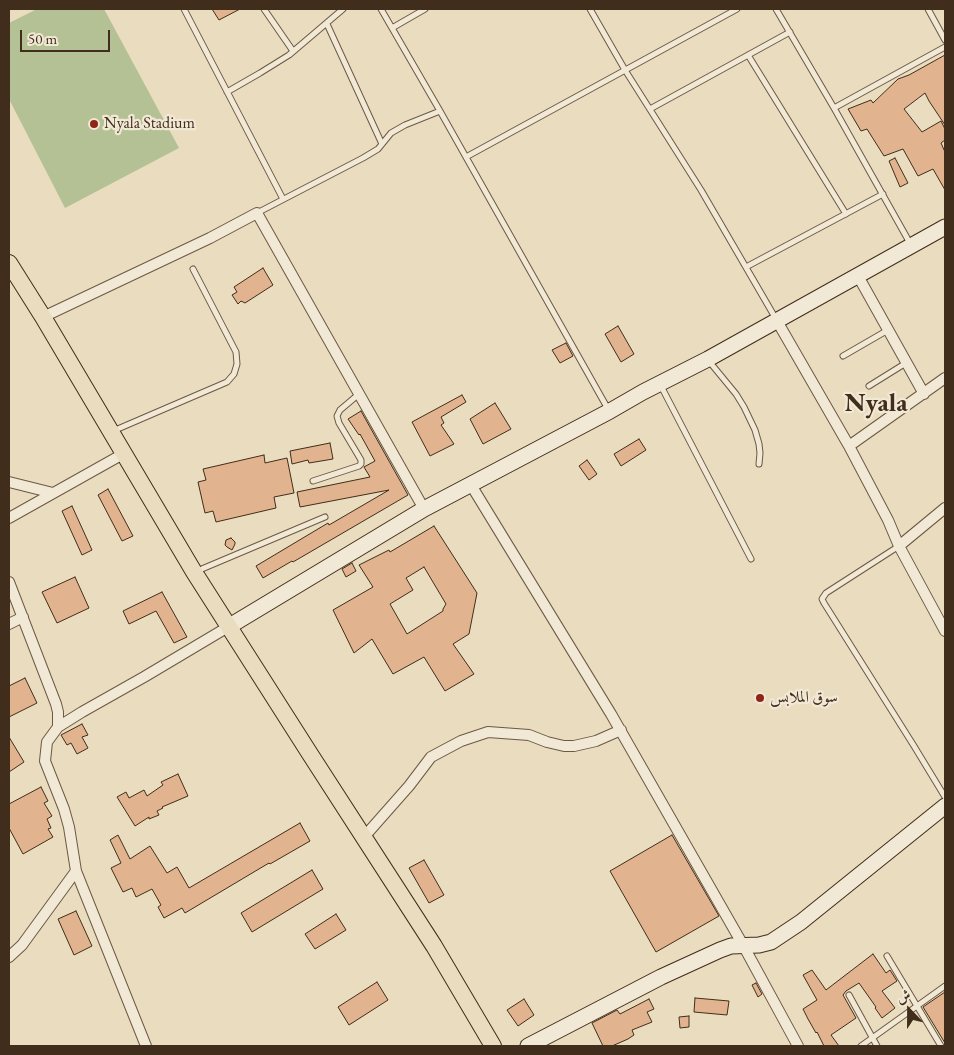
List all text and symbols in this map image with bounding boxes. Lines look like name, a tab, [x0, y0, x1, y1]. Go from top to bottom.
scale bar	[22, 20, 112, 52]
text: 50 m	[28, 29, 57, 48]
place label: Nyala Stadium	[104, 114, 195, 134]
marker: Nyala Stadium	[88, 118, 100, 130]
district label: Nyala	[844, 388, 908, 420]
place label: سوق الملابس	[770, 688, 838, 708]
marker: سوق الملابس	[754, 692, 766, 704]
north arrow	[884, 985, 934, 1035]
text: ش	[894, 985, 913, 1007]

